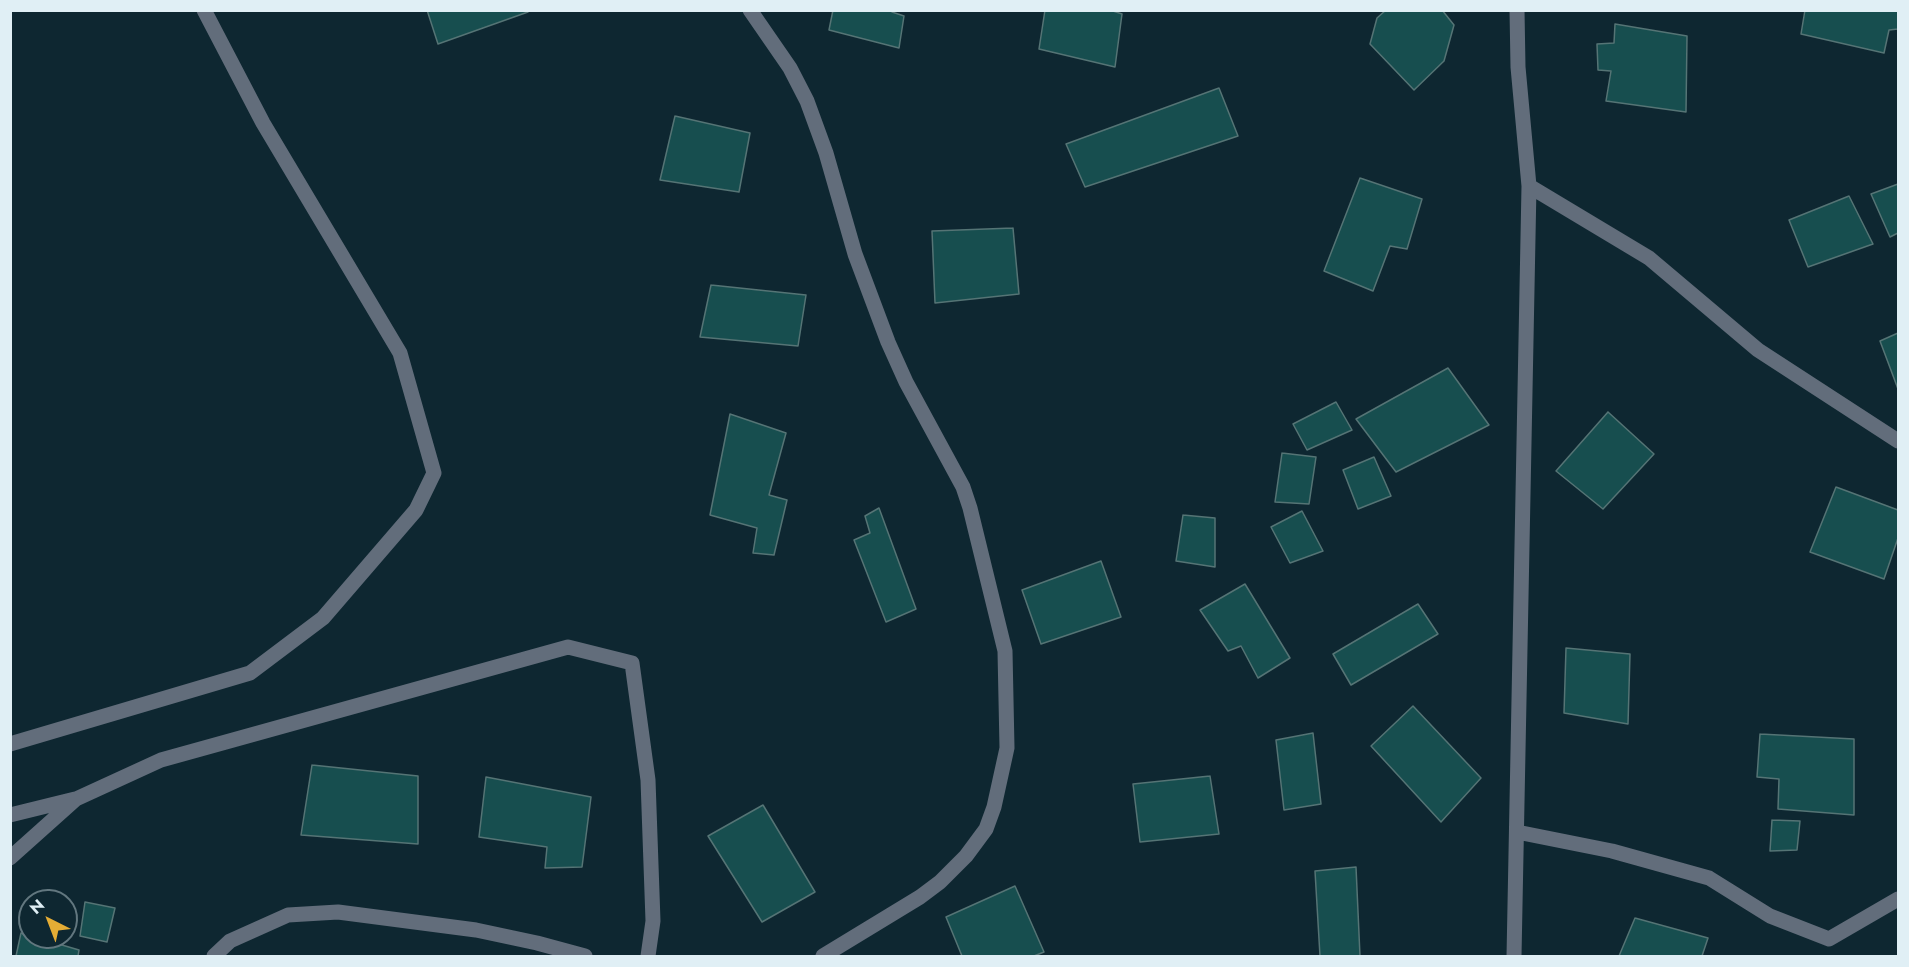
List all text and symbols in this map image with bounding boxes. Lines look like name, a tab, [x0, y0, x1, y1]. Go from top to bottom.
north arrow	[18, 889, 78, 949]
text: N	[25, 894, 49, 920]

